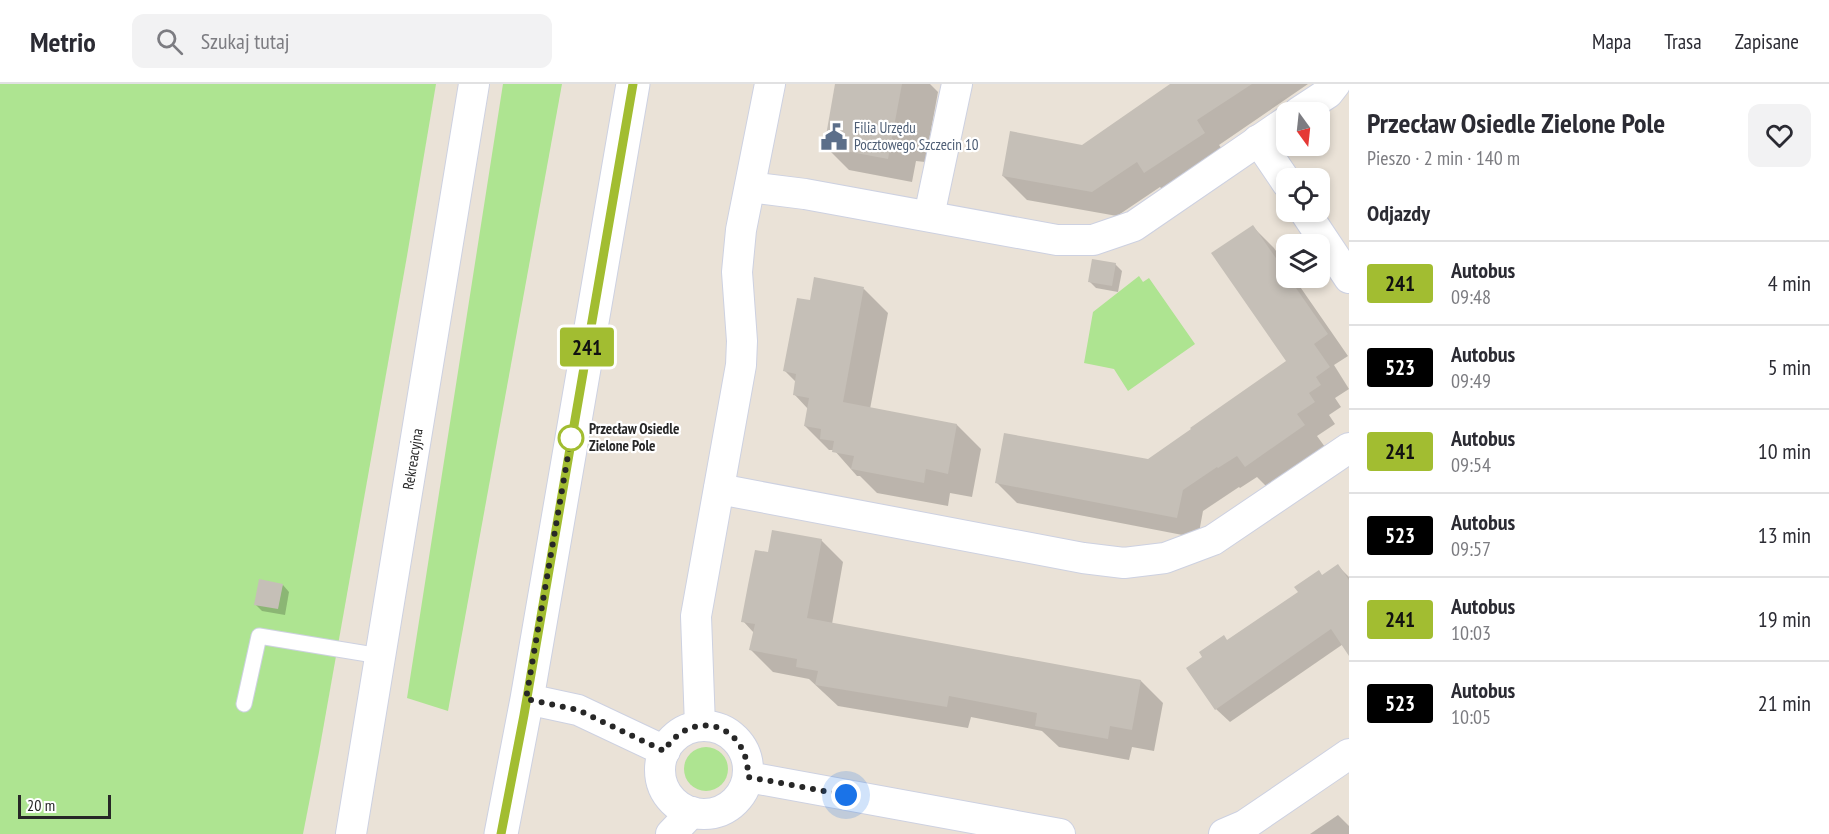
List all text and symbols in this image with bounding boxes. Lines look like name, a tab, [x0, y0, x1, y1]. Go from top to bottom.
search box	[132, 14, 552, 68]
text: Metrio	[30, 23, 96, 60]
icon: search	[153, 25, 186, 58]
text: Szukaj tutaj	[201, 27, 290, 55]
text: Mapa	[1592, 28, 1631, 55]
text: Trasa	[1664, 28, 1702, 55]
text: Zapisane	[1735, 28, 1799, 55]
north arrow	[1276, 102, 1330, 156]
map controls	[1276, 102, 1330, 288]
text: Przecław Osiedle Zielone Pole	[1367, 104, 1665, 141]
button: heart	[1748, 104, 1811, 167]
place label: Filia Urzędu Pocztowego Szczecin 10	[854, 118, 979, 154]
public building icon: Filia Urzędu Pocztowego Szczecin 10	[819, 122, 849, 152]
text: Pieszo · 2 min · 140 m	[1367, 145, 1520, 171]
button: locate	[1276, 168, 1330, 222]
text: Odjazdy	[1367, 199, 1430, 227]
button: layers	[1276, 234, 1330, 288]
text: Autobus	[1451, 256, 1515, 284]
text: 4 min	[1768, 269, 1811, 297]
text: 241	[1385, 270, 1415, 297]
text: 09:48	[1451, 284, 1491, 310]
line badge: 241	[552, 328, 622, 366]
text: 241	[572, 334, 602, 361]
text: Autobus	[1451, 340, 1515, 368]
text: 5 min	[1768, 353, 1811, 381]
text: 523	[1385, 354, 1415, 381]
text: 09:49	[1451, 368, 1491, 394]
place label: Przecław Osiedle Zielone Pole	[589, 419, 679, 455]
text: Autobus	[1451, 424, 1515, 452]
marker: Przecław Osiedle Zielone Pole	[558, 425, 584, 451]
street label: Rekreacyjna	[398, 427, 427, 491]
text: 10 min	[1758, 437, 1811, 465]
text: 241	[1385, 438, 1415, 465]
text: 09:54	[1451, 452, 1491, 478]
text: Autobus	[1451, 508, 1515, 536]
text: 13 min	[1758, 521, 1811, 549]
text: 523	[1385, 522, 1415, 549]
text: 09:57	[1451, 536, 1491, 562]
text: Autobus	[1451, 592, 1515, 620]
text: 19 min	[1758, 605, 1811, 633]
text: 241	[1385, 606, 1415, 633]
text: 10:03	[1451, 620, 1491, 646]
text: Autobus	[1451, 676, 1515, 704]
text: 21 min	[1758, 689, 1811, 717]
text: 523	[1385, 690, 1415, 717]
text: 10:05	[1451, 704, 1491, 730]
your location	[831, 780, 861, 810]
scale bar	[18, 792, 111, 820]
text: 20 m	[27, 795, 55, 815]

